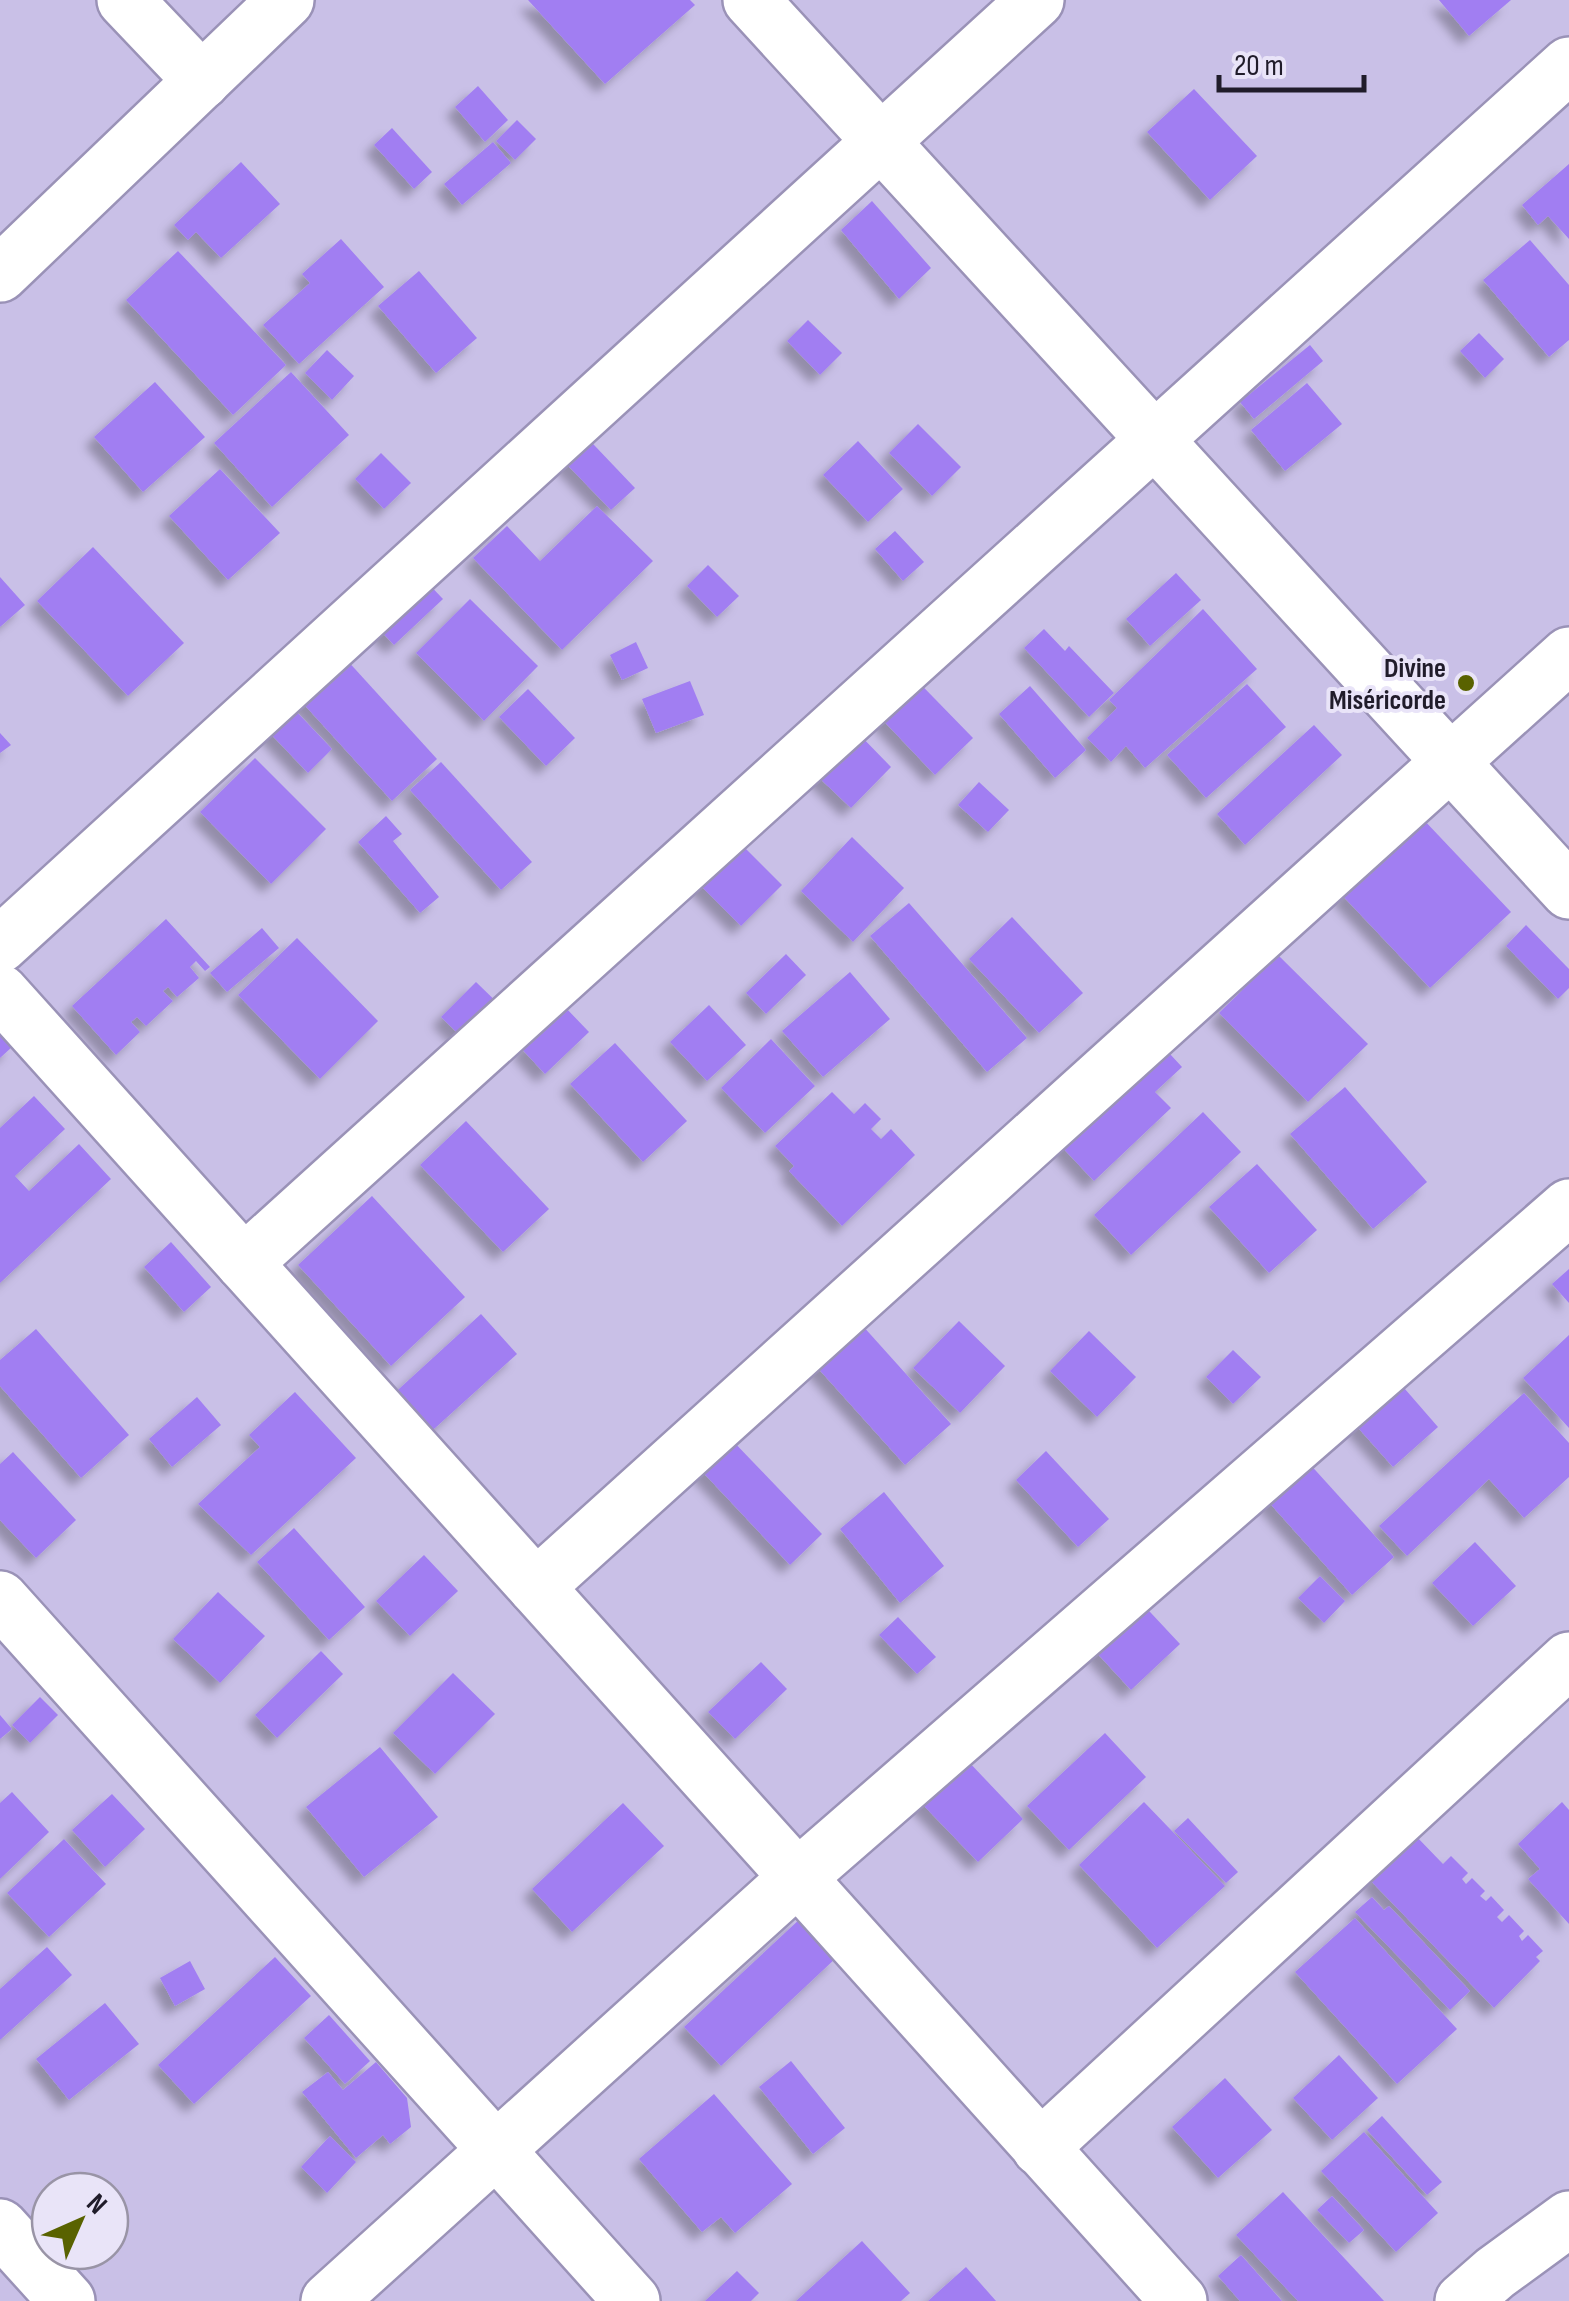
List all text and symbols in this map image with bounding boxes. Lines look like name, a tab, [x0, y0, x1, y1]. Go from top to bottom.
scale bar	[1219, 30, 1364, 92]
text: 20 m	[1234, 48, 1284, 84]
place label: Divine Miséricorde	[1329, 652, 1446, 717]
marker: Divine Miséricorde	[1455, 672, 1477, 694]
north arrow	[30, 2171, 130, 2271]
text: N	[80, 2187, 114, 2221]

